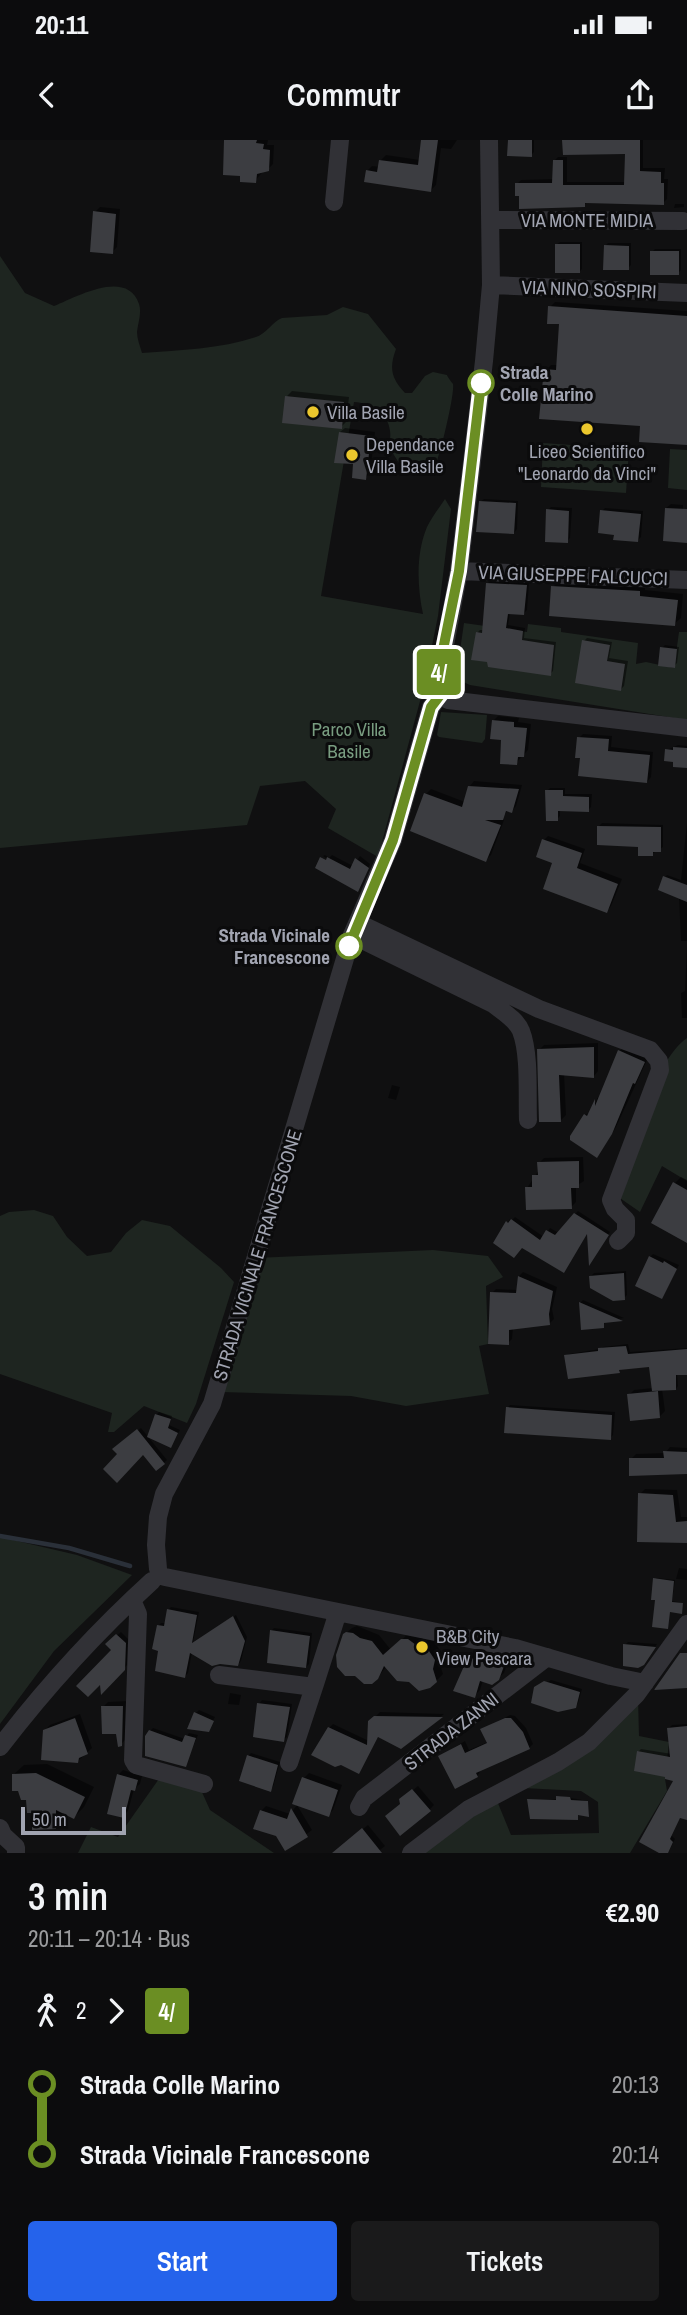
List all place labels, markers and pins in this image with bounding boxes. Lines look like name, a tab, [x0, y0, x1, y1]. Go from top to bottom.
place label: Strada Colle Marino	[500, 359, 594, 407]
marker: Strada Colle Marino	[468, 370, 494, 396]
place label: Villa Basile	[327, 399, 405, 425]
marker: Villa Basile	[305, 404, 321, 420]
marker: Liceo Scientifico "Leonardo da Vinci"	[579, 421, 595, 437]
place label: Dependance Villa Basile	[366, 431, 454, 479]
place label: Liceo Scientifico "Leonardo da Vinci"	[518, 438, 656, 486]
marker: Dependance Villa Basile	[344, 447, 360, 463]
place label: Strada Vicinale Francescone	[219, 922, 330, 970]
marker: Strada Vicinale Francescone	[336, 933, 362, 959]
place label: B&B City View Pescara	[436, 1623, 532, 1671]
marker: B&B City View Pescara	[414, 1639, 430, 1655]

